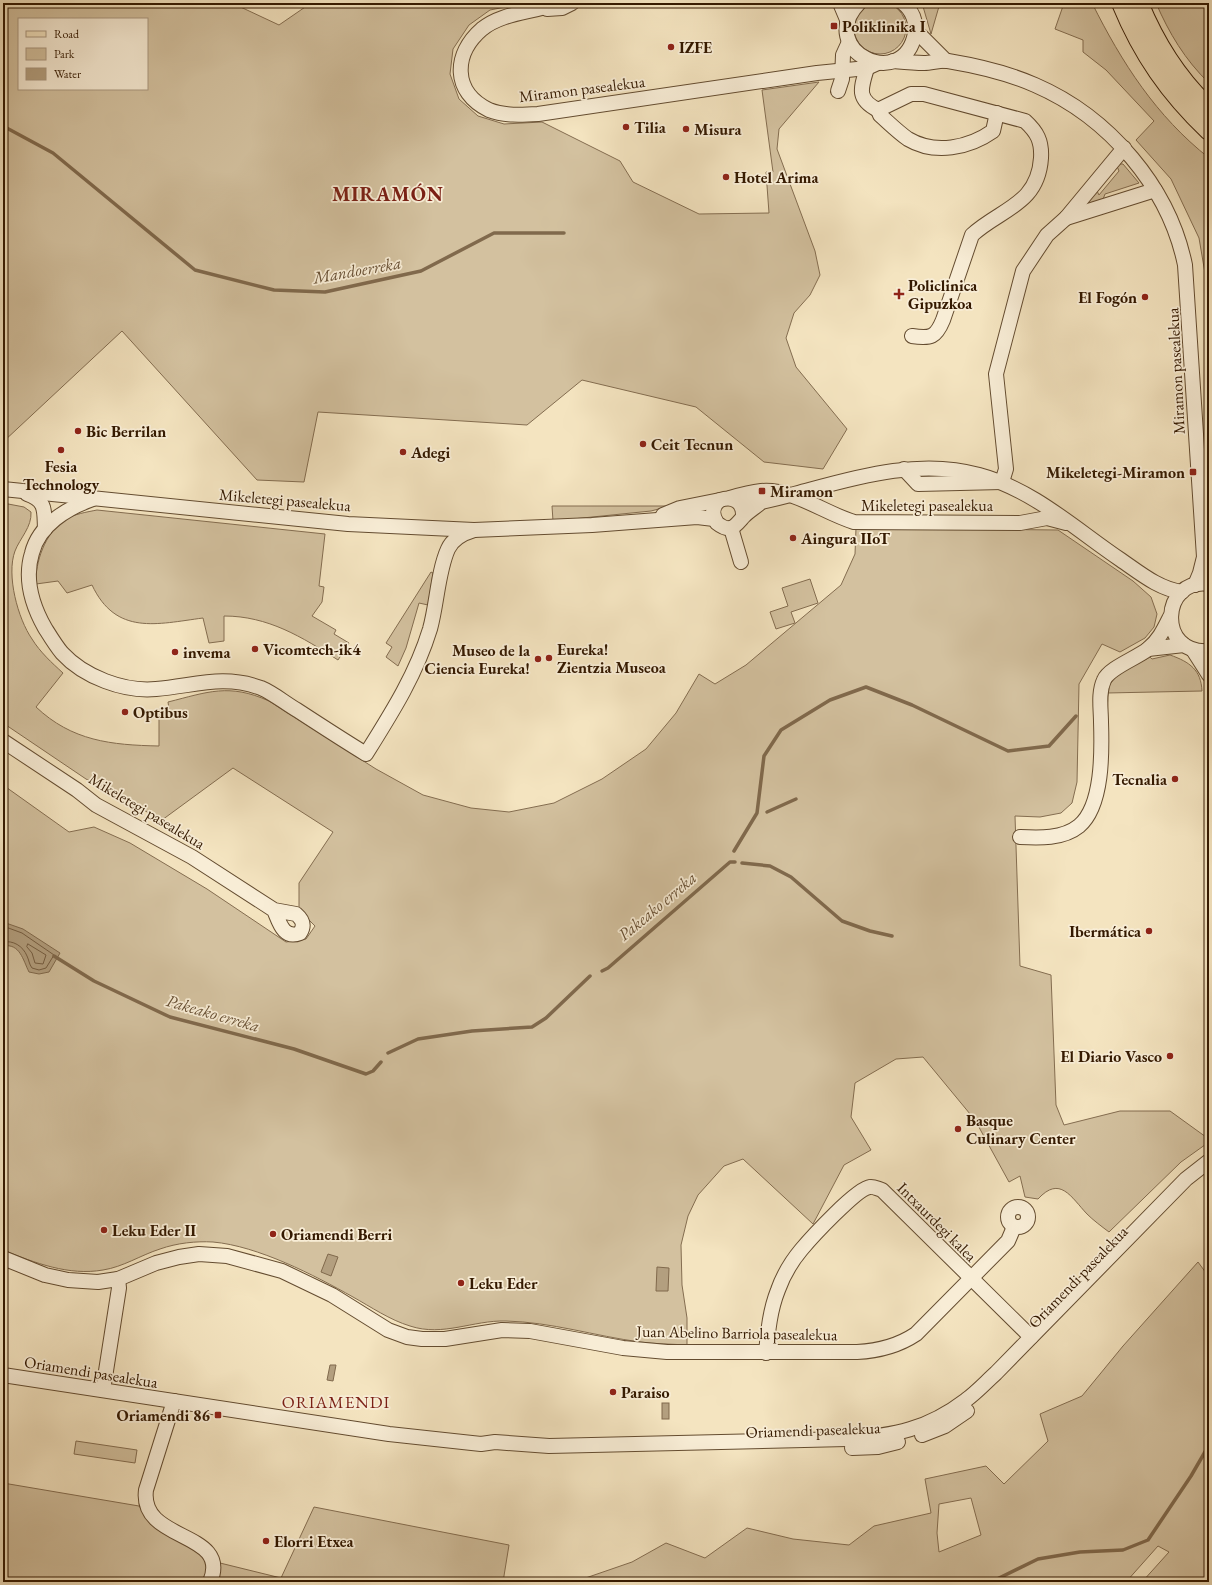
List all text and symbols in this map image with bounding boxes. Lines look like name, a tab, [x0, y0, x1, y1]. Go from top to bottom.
place label: Poliklinika I	[842, 16, 926, 37]
legend	[18, 18, 148, 90]
marker: Poliklinika I	[829, 21, 839, 31]
text: Road	[54, 26, 80, 42]
place label: IZFE	[679, 37, 712, 58]
marker: IZFE	[666, 42, 676, 52]
text: Park	[54, 46, 75, 62]
text: Water	[54, 66, 81, 82]
street label: Miramon pasealekua	[518, 71, 647, 107]
place label: Tilia	[634, 117, 667, 138]
place label: Misura	[694, 119, 743, 140]
marker: Tilia	[621, 122, 631, 132]
marker: Misura	[681, 124, 691, 134]
place label: Hotel Arima	[734, 167, 820, 188]
marker: Hotel Arima	[721, 172, 731, 182]
district label: MIRAMÓN	[332, 181, 444, 207]
water label: Mandoerreka	[310, 251, 403, 289]
place label: Policlinica Gipuzkoa	[908, 275, 978, 314]
place label: El Fogón	[1078, 287, 1137, 308]
marker: Policlinica Gipuzkoa	[893, 288, 905, 300]
marker: El Fogón	[1140, 292, 1150, 302]
street label: Miramon pasealekua	[1162, 307, 1190, 435]
place label: Bic Berrilan	[86, 421, 166, 442]
marker: Bic Berrilan	[73, 426, 83, 436]
place label: Ceit Tecnun	[651, 434, 733, 455]
marker: Ceit Tecnun	[638, 439, 648, 449]
place label: Adegi	[410, 442, 451, 463]
marker: Fesia Technology	[56, 445, 66, 455]
marker: Adegi	[398, 447, 408, 457]
place label: Fesia Technology	[23, 456, 100, 495]
place label: Mikeletegi-Miramon	[1046, 462, 1185, 483]
marker: Mikeletegi-Miramon	[1188, 467, 1198, 477]
place label: Miramon	[770, 481, 833, 502]
street label: Mikeletegi pasealekua	[218, 484, 352, 516]
marker: Miramon	[757, 486, 767, 496]
street label: Mikeletegi pasealekua	[861, 495, 994, 516]
place label: Aingura IIoT	[800, 528, 891, 549]
marker: Aingura IIoT	[788, 533, 798, 543]
place label: Vicomtech-ik4	[263, 639, 361, 660]
place label: Eureka! Zientzia Museoa	[557, 639, 667, 678]
place label: Museo de la Ciencia Eureka!	[425, 640, 531, 679]
place label: invema	[183, 642, 231, 663]
marker: Vicomtech-ik4	[250, 644, 260, 654]
marker: invema	[170, 647, 180, 657]
marker: Eureka! Zientzia Museoa	[544, 653, 554, 663]
marker: Museo de la Ciencia Eureka!	[533, 654, 543, 664]
place label: Optibus	[133, 702, 188, 723]
marker: Optibus	[120, 707, 130, 717]
street label: Mikeletegi pasealekua	[85, 768, 210, 854]
place label: Tecnalia	[1112, 769, 1168, 790]
marker: Tecnalia	[1170, 774, 1180, 784]
water label: Pakeako erreka	[613, 867, 701, 945]
place label: Ibermática	[1069, 921, 1142, 942]
marker: Ibermática	[1144, 926, 1154, 936]
water label: Pakeako erreka	[164, 989, 262, 1037]
place label: El Diario Vasco	[1060, 1046, 1162, 1067]
marker: El Diario Vasco	[1165, 1051, 1175, 1061]
place label: Basque Culinary Center	[966, 1110, 1076, 1149]
marker: Basque Culinary Center	[953, 1124, 963, 1134]
street label: Intxaurdegi kalea	[893, 1178, 982, 1267]
place label: Leku Eder II	[112, 1220, 196, 1241]
street label: Oriamendi pasealekua	[1024, 1221, 1133, 1333]
place label: Oriamendi Berri	[281, 1224, 392, 1245]
marker: Leku Eder II	[99, 1225, 109, 1235]
marker: Oriamendi Berri	[268, 1229, 278, 1239]
place label: Leku Eder	[469, 1273, 538, 1294]
marker: Leku Eder	[456, 1278, 466, 1288]
street label: Juan Abelino Barriola pasealekua	[634, 1321, 838, 1345]
street label: Oriamendi pasealekua	[23, 1351, 160, 1393]
place label: Paraiso	[621, 1382, 669, 1403]
marker: Paraiso	[608, 1387, 618, 1397]
district label: ORIAMENDI	[282, 1391, 390, 1413]
place label: Oriamendi 86	[117, 1405, 211, 1426]
marker: Oriamendi 86	[213, 1410, 223, 1420]
street label: Oriamendi pasealekua	[745, 1417, 881, 1443]
place label: Elorri Etxea	[274, 1531, 355, 1552]
marker: Elorri Etxea	[261, 1536, 271, 1546]

